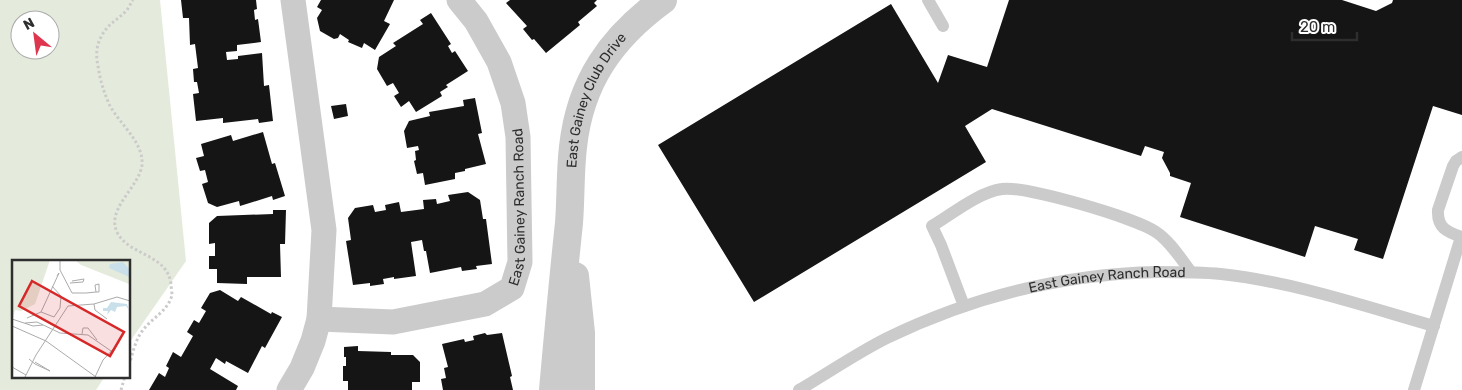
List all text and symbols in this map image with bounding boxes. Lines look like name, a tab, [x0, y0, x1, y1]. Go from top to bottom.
north arrow	[10, 10, 60, 60]
scale bar	[1292, 10, 1357, 42]
text: N	[20, 14, 37, 34]
text: 20 m	[1300, 18, 1335, 36]
street label: East Gainey Club Drive	[563, 29, 630, 169]
street label: East Gainey Ranch Road	[505, 127, 529, 288]
inset map	[12, 260, 130, 378]
street label: East Gainey Ranch Road	[1027, 263, 1186, 296]

